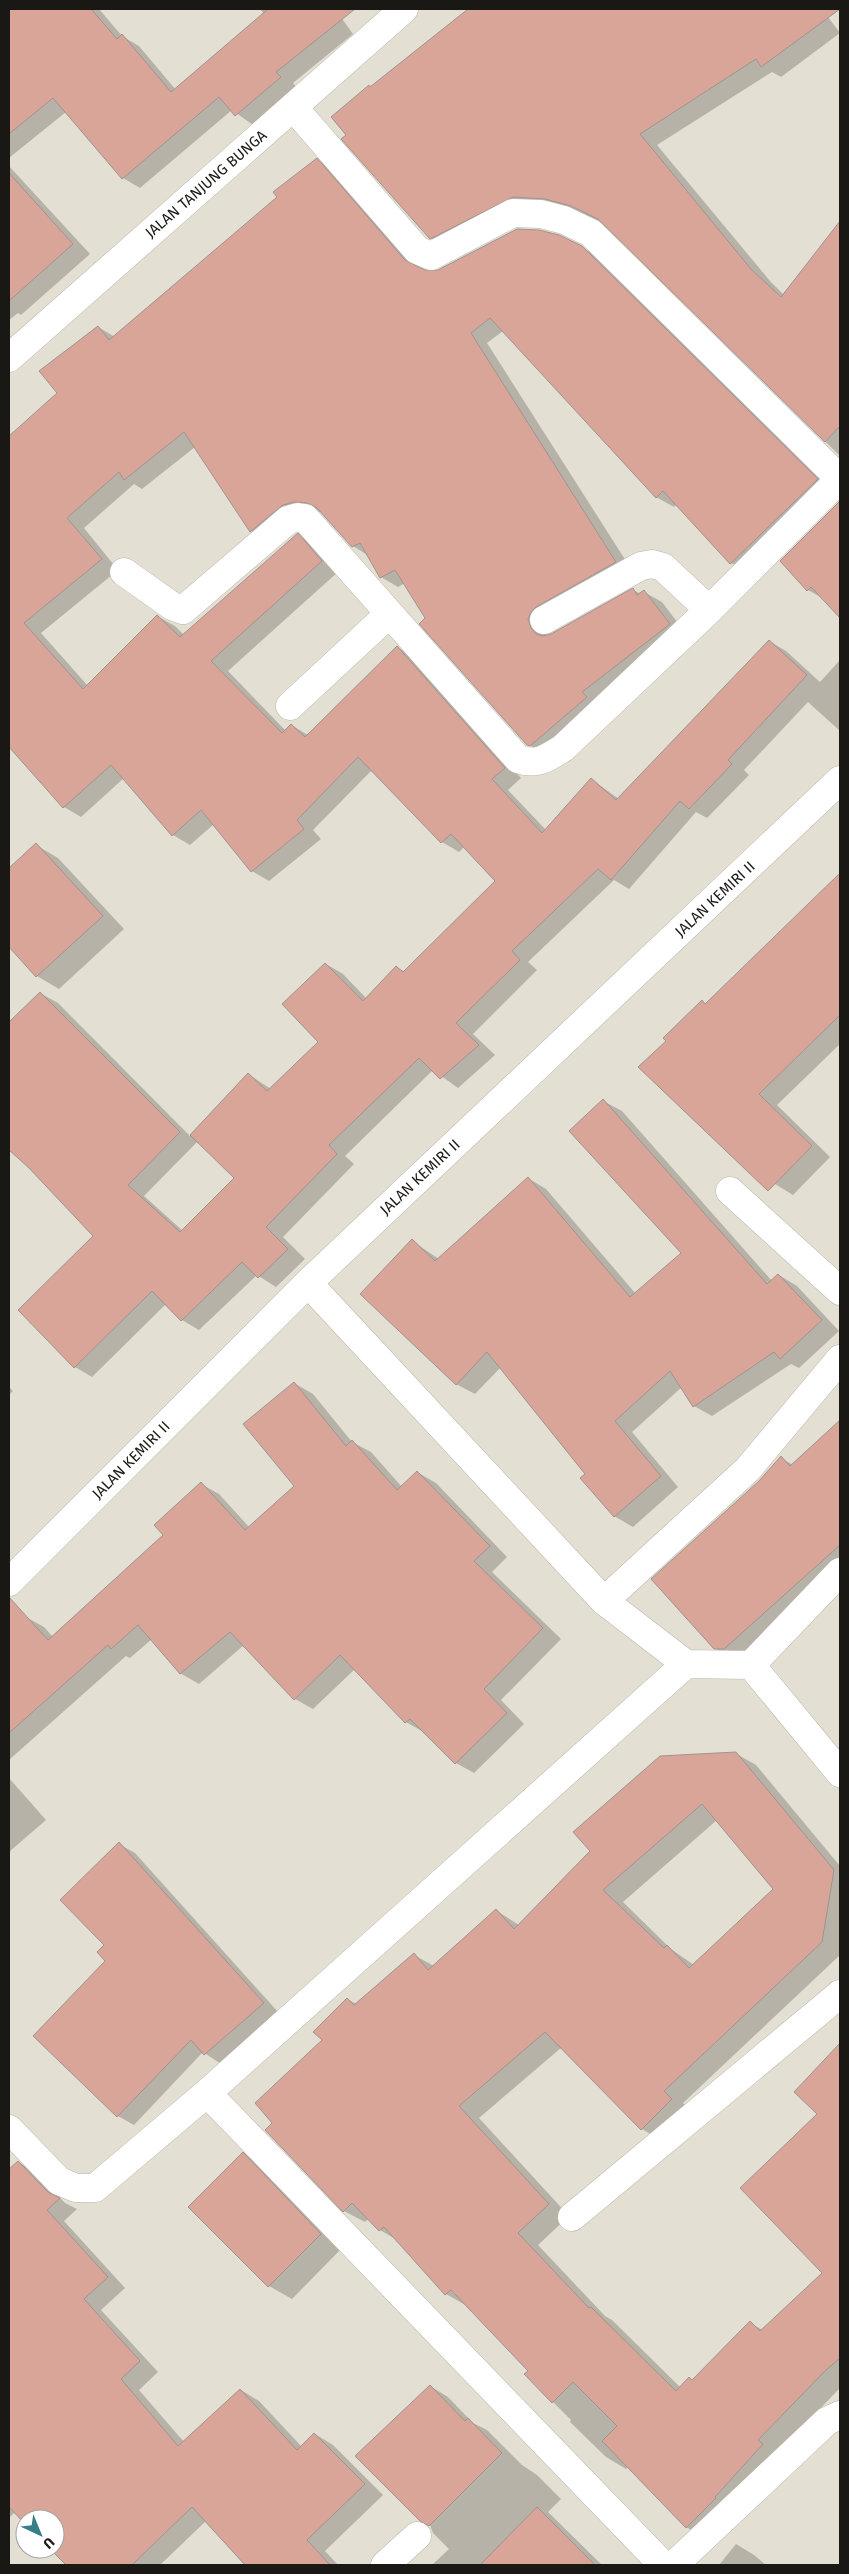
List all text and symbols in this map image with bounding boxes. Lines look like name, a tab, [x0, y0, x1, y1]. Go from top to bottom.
street label: JALAN TANJUNG BUNGA	[142, 126, 271, 242]
street label: JALAN KEMIRI II	[671, 857, 759, 941]
street label: JALAN KEMIRI II	[376, 1135, 464, 1219]
street label: JALAN KEMIRI II	[88, 1417, 174, 1503]
north arrow	[15, 2509, 65, 2559]
text: U	[39, 2534, 58, 2552]

